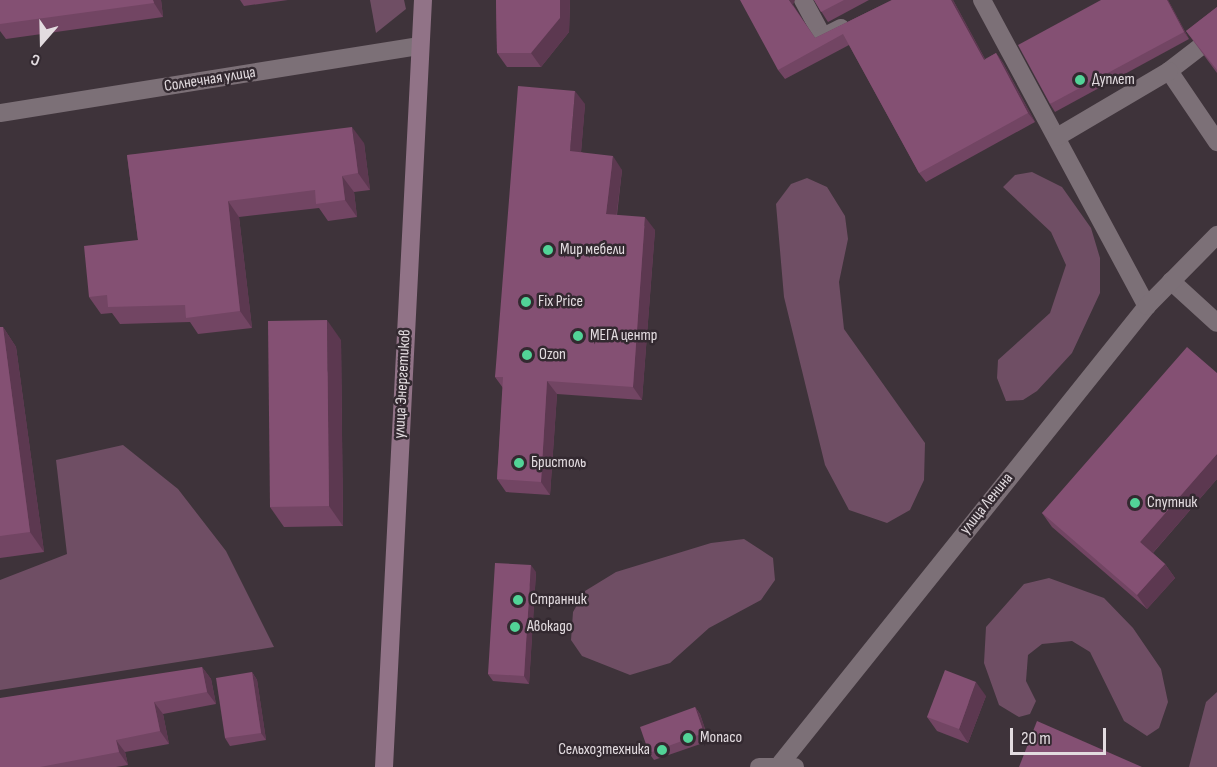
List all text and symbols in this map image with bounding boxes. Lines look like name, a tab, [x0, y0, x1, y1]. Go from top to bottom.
north arrow	[12, 12, 72, 72]
text: С	[29, 49, 43, 70]
street label: Солнечная улица	[163, 63, 257, 97]
place label: Дуплет	[1092, 70, 1135, 90]
marker: Дуплет	[1073, 73, 1087, 87]
place label: Мир мебели	[560, 240, 625, 260]
marker: Мир мебели	[541, 243, 555, 257]
place label: Fix Price	[538, 292, 583, 312]
marker: Fix Price	[519, 295, 533, 309]
place label: МЕГА центр	[590, 326, 657, 346]
street label: улица Энергетиков	[391, 329, 415, 439]
marker: МЕГА центр	[571, 329, 585, 343]
place label: Ozon	[539, 345, 566, 365]
marker: Ozon	[520, 348, 534, 362]
place label: Бристоль	[531, 453, 586, 473]
marker: Бристоль	[512, 456, 526, 470]
street label: улица Ленина	[956, 469, 1018, 539]
place label: Спутник	[1147, 493, 1197, 513]
marker: Спутник	[1128, 496, 1142, 510]
place label: Странник	[530, 590, 587, 610]
marker: Странник	[511, 593, 525, 607]
place label: Авокадо	[527, 617, 572, 637]
marker: Авокадо	[508, 620, 522, 634]
scale bar	[1013, 716, 1109, 754]
place label: Monaco	[700, 728, 742, 748]
text: 20 m	[1021, 728, 1051, 749]
marker: Monaco	[681, 731, 695, 745]
place label: Сельхозтехника	[558, 740, 650, 760]
marker: Сельхозтехника	[655, 743, 669, 757]

